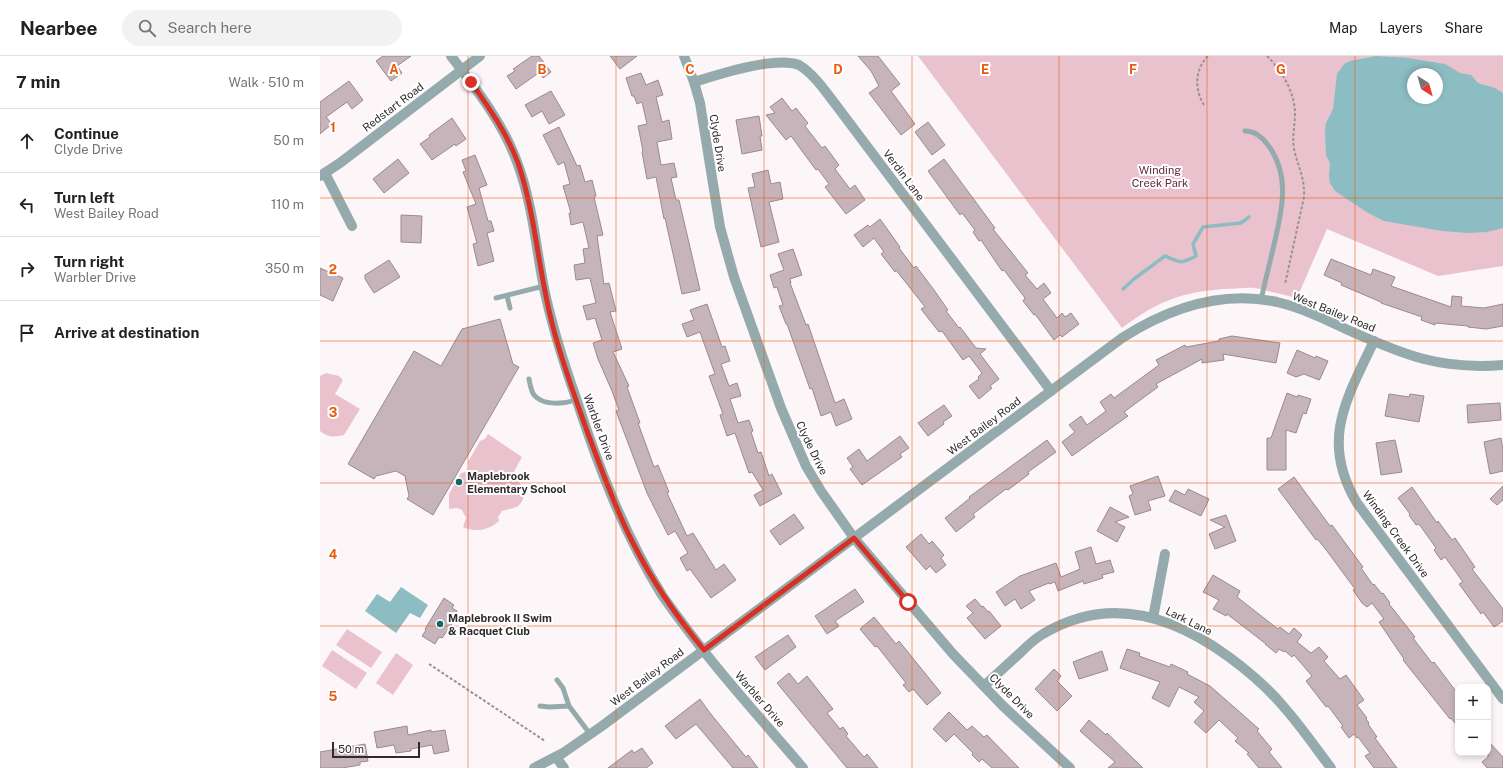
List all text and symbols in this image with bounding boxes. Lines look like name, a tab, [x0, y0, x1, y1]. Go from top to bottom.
search box	[122, 10, 402, 46]
text: Nearbee	[20, 17, 98, 39]
icon: search	[136, 17, 158, 39]
text: Search here	[168, 19, 252, 36]
text: Map	[1329, 20, 1357, 36]
text: Layers	[1379, 20, 1423, 36]
text: Share	[1445, 20, 1483, 36]
text: A	[389, 62, 399, 77]
text: B	[538, 62, 547, 77]
text: C	[685, 62, 695, 77]
text: D	[833, 62, 843, 77]
text: E	[981, 62, 989, 77]
text: F	[1129, 62, 1137, 77]
text: G	[1276, 62, 1286, 77]
north arrow	[1407, 68, 1443, 104]
text: 7 min	[16, 72, 60, 92]
route end	[462, 73, 480, 91]
text: Walk · 510 m	[229, 75, 304, 90]
street label: Redstart Road	[360, 80, 426, 134]
street label: Clyde Drive	[708, 113, 728, 173]
text: 1	[330, 120, 336, 135]
text: Continue	[54, 125, 119, 142]
icon: ahead	[16, 130, 38, 152]
text: 50 m	[273, 133, 304, 148]
text: Clyde Drive	[54, 142, 123, 157]
street label: Verdin Lane	[881, 147, 927, 203]
park label: Winding Creek Park	[1132, 164, 1188, 189]
text: Turn left	[54, 189, 115, 206]
icon: left	[16, 194, 38, 216]
text: 110 m	[271, 197, 304, 212]
text: West Bailey Road	[54, 206, 159, 221]
text: Turn right	[54, 253, 124, 270]
icon: right	[16, 258, 38, 280]
text: 350 m	[265, 261, 304, 276]
text: 2	[329, 262, 337, 277]
text: Warbler Drive	[54, 270, 136, 285]
street label: West Bailey Road	[1291, 290, 1377, 334]
icon: arrive	[16, 322, 38, 344]
text: Arrive at destination	[54, 324, 199, 341]
street label: Warbler Drive	[581, 392, 617, 462]
street label: West Bailey Road	[945, 395, 1023, 457]
text: 3	[329, 405, 338, 420]
street label: Clyde Drive	[794, 419, 830, 477]
place label: Maplebrook Elementary School	[467, 470, 567, 495]
marker: Maplebrook Elementary School	[454, 477, 464, 487]
street label: Winding Creek Drive	[1360, 488, 1432, 580]
text: 4	[329, 547, 338, 562]
route start	[899, 593, 917, 611]
street label: Lark Lane	[1164, 605, 1214, 637]
place label: Maplebrook II Swim & Racquet Club	[448, 612, 552, 637]
marker: Maplebrook II Swim & Racquet Club	[435, 619, 445, 629]
street label: West Bailey Road	[608, 646, 686, 708]
street label: Warbler Drive	[733, 669, 787, 729]
street label: Clyde Drive	[987, 671, 1037, 721]
map controls	[1455, 684, 1491, 756]
button: +	[1455, 684, 1491, 720]
text: 5	[329, 689, 338, 704]
button: −	[1455, 720, 1491, 756]
scale bar	[332, 740, 420, 759]
text: 50 m	[338, 743, 364, 755]

